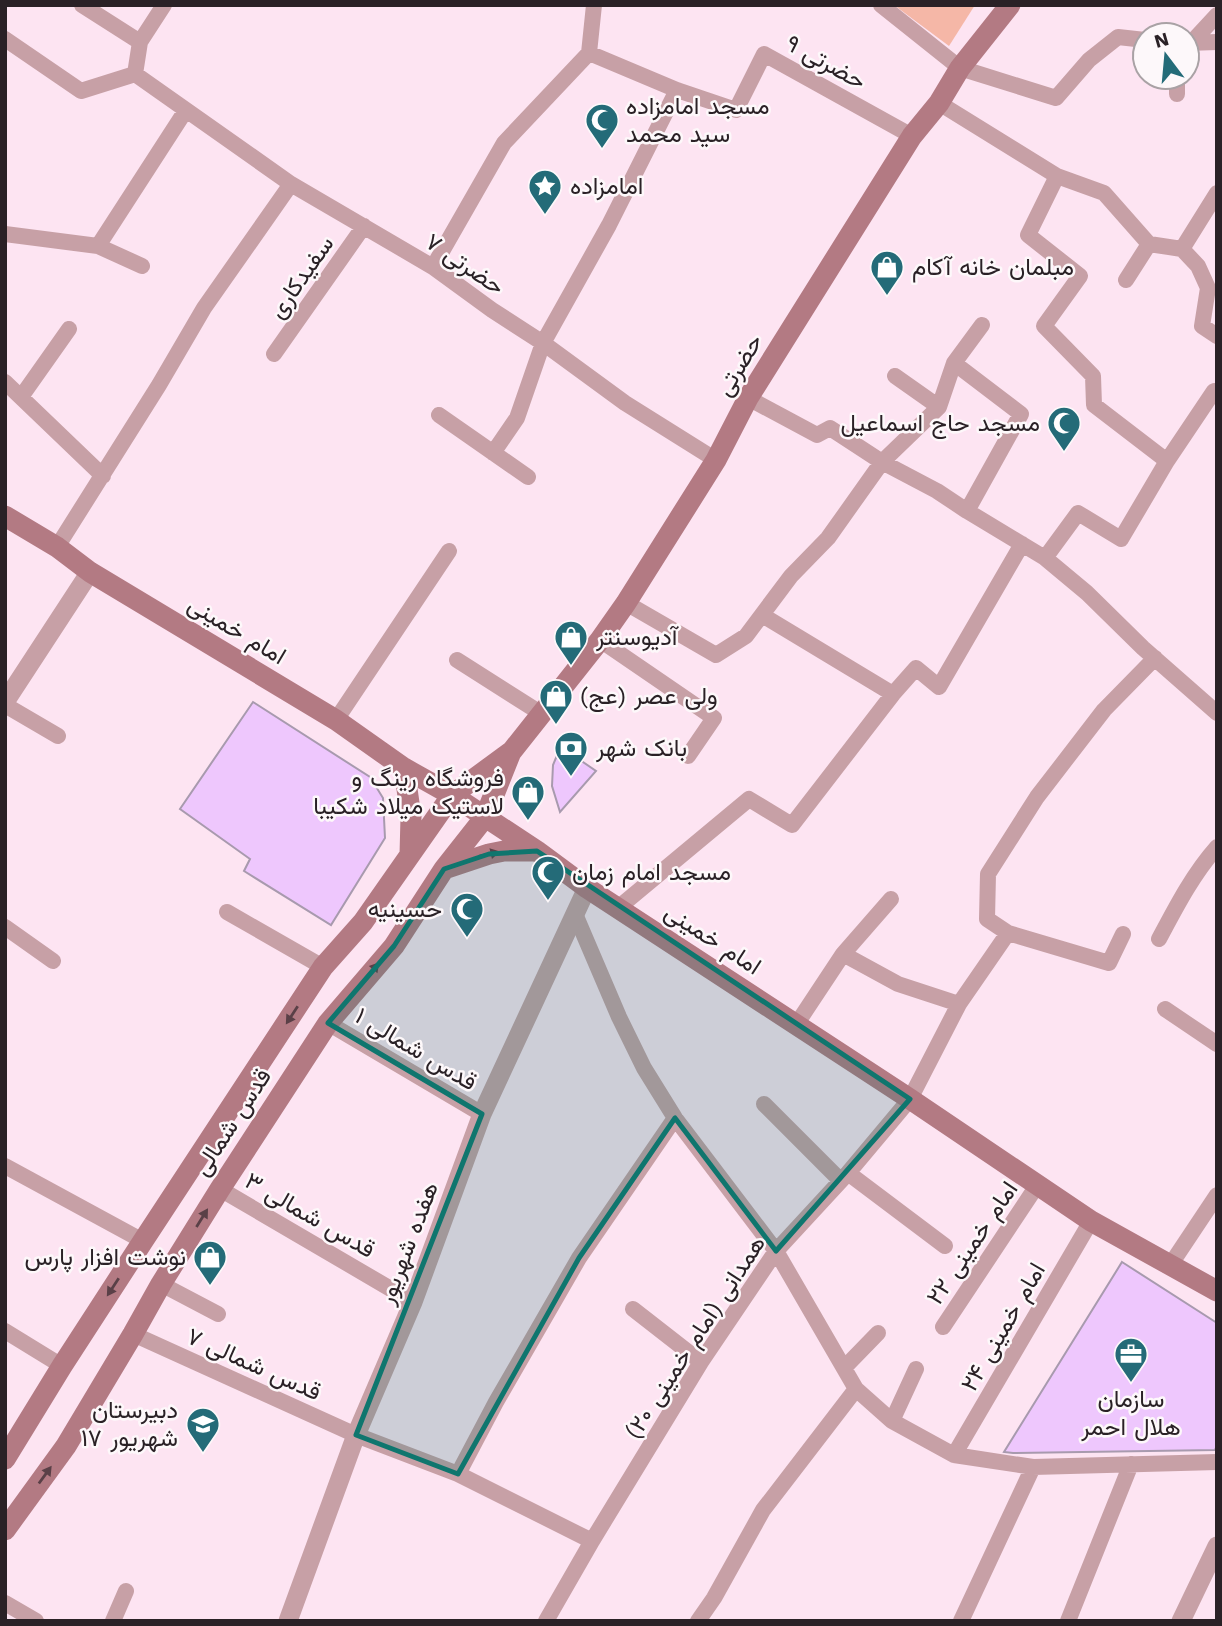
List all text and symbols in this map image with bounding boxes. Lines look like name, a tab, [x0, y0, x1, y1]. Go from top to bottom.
north arrow	[1131, 21, 1201, 91]
text: N	[1152, 27, 1171, 53]
street label: حضرتی ۹	[781, 29, 871, 96]
place label: مسجد امامزاده سید محمد	[626, 92, 770, 148]
mosque icon: مسجد امامزاده سید محمد	[583, 101, 621, 150]
place icon: امامزاده	[526, 167, 564, 216]
place label: امامزاده	[570, 172, 643, 201]
street label: حضرتی ۷	[419, 227, 510, 301]
street label: سفیدکاری	[263, 230, 340, 324]
shop icon: مبلمان خانه آکام	[868, 248, 906, 297]
place label: مبلمان خانه آکام	[912, 253, 1074, 283]
street label: حضرتی	[710, 329, 769, 402]
mosque icon: مسجد حاج اسماعیل	[1045, 404, 1083, 453]
place label: مسجد حاج اسماعیل	[840, 409, 1040, 439]
street label: امام خمینی	[182, 590, 291, 672]
shop icon: آدیوسنتر	[552, 618, 590, 667]
place label: آدیوسنتر	[595, 623, 680, 652]
shop icon: ولی عصر (عج)	[537, 677, 575, 726]
place label: ولی عصر (عج)	[580, 682, 718, 713]
bank icon: بانک شهر	[552, 729, 590, 778]
place label: بانک شهر	[595, 734, 687, 763]
place label: فروشگاه رینگ و لاستیک میلاد شکیبا	[313, 764, 504, 820]
shop icon: فروشگاه رینگ و لاستیک میلاد شکیبا	[509, 773, 547, 822]
one-way arrow	[479, 848, 501, 859]
mosque icon: مسجد امام زمان	[529, 853, 567, 902]
place label: مسجد امام زمان	[572, 858, 731, 888]
mosque icon: حسینیه	[448, 890, 486, 939]
place label: حسینیه	[368, 895, 442, 923]
street label: امام خمینی	[658, 897, 766, 982]
one-way arrow	[365, 962, 380, 980]
street label: قدس شمالی ۱	[350, 1002, 482, 1096]
one-way arrow	[285, 1006, 299, 1024]
street label: قدس شمالی	[187, 1063, 277, 1181]
street label: ۳ قدس شمالی	[240, 1166, 380, 1264]
street label: امام خمینی ۲۲	[921, 1176, 1025, 1311]
street label: هفده شهریور	[372, 1178, 445, 1309]
one-way arrow	[195, 1208, 208, 1227]
street label: همدانی (امام خمینی ۲۰)	[619, 1230, 773, 1445]
shop icon: نوشت افزار پارس	[191, 1238, 229, 1287]
place label: نوشت افزار پارس	[24, 1243, 186, 1273]
street label: امام خمینی ۲۴	[955, 1258, 1053, 1397]
one-way arrow	[106, 1277, 119, 1296]
street label: ۷ قدس شمالی	[183, 1322, 325, 1406]
office icon: سازمان هلال احمر	[1112, 1335, 1150, 1384]
place label: سازمان هلال احمر	[1080, 1385, 1181, 1442]
place label: دبیرستان ۱۷ شهریور	[81, 1396, 178, 1453]
school or university icon: دبیرستان ۱۷ شهریور	[184, 1405, 222, 1454]
one-way arrow	[38, 1466, 52, 1484]

